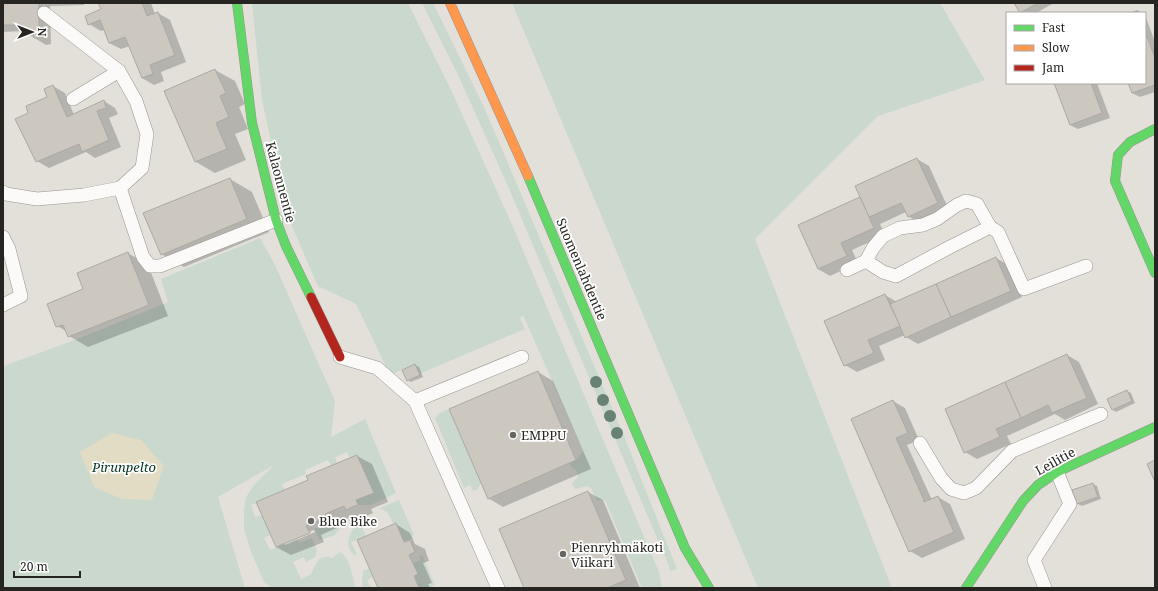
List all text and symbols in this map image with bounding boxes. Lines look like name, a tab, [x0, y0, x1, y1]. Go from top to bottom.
north arrow	[12, 12, 52, 52]
legend	[1006, 12, 1146, 84]
text: Fast	[1042, 19, 1065, 36]
text: N	[35, 28, 50, 37]
text: Slow	[1042, 39, 1070, 56]
text: Jam	[1041, 59, 1064, 76]
street label: Kalaonnentie	[262, 140, 300, 224]
street label: Suomenlahdentie	[552, 215, 612, 323]
place label: EMPPU	[521, 426, 567, 444]
marker: EMPPU	[508, 430, 518, 440]
street label: Leilitie	[1032, 443, 1078, 479]
park label: Pirunpelto	[91, 458, 156, 476]
place label: Blue Bike	[319, 512, 377, 530]
marker: Blue Bike	[306, 516, 316, 526]
place label: Pienryhmäkoti Viikari	[571, 538, 663, 571]
marker: Pienryhmäkoti Viikari	[558, 549, 568, 559]
scale bar	[14, 553, 80, 579]
text: 20 m	[20, 558, 48, 575]

